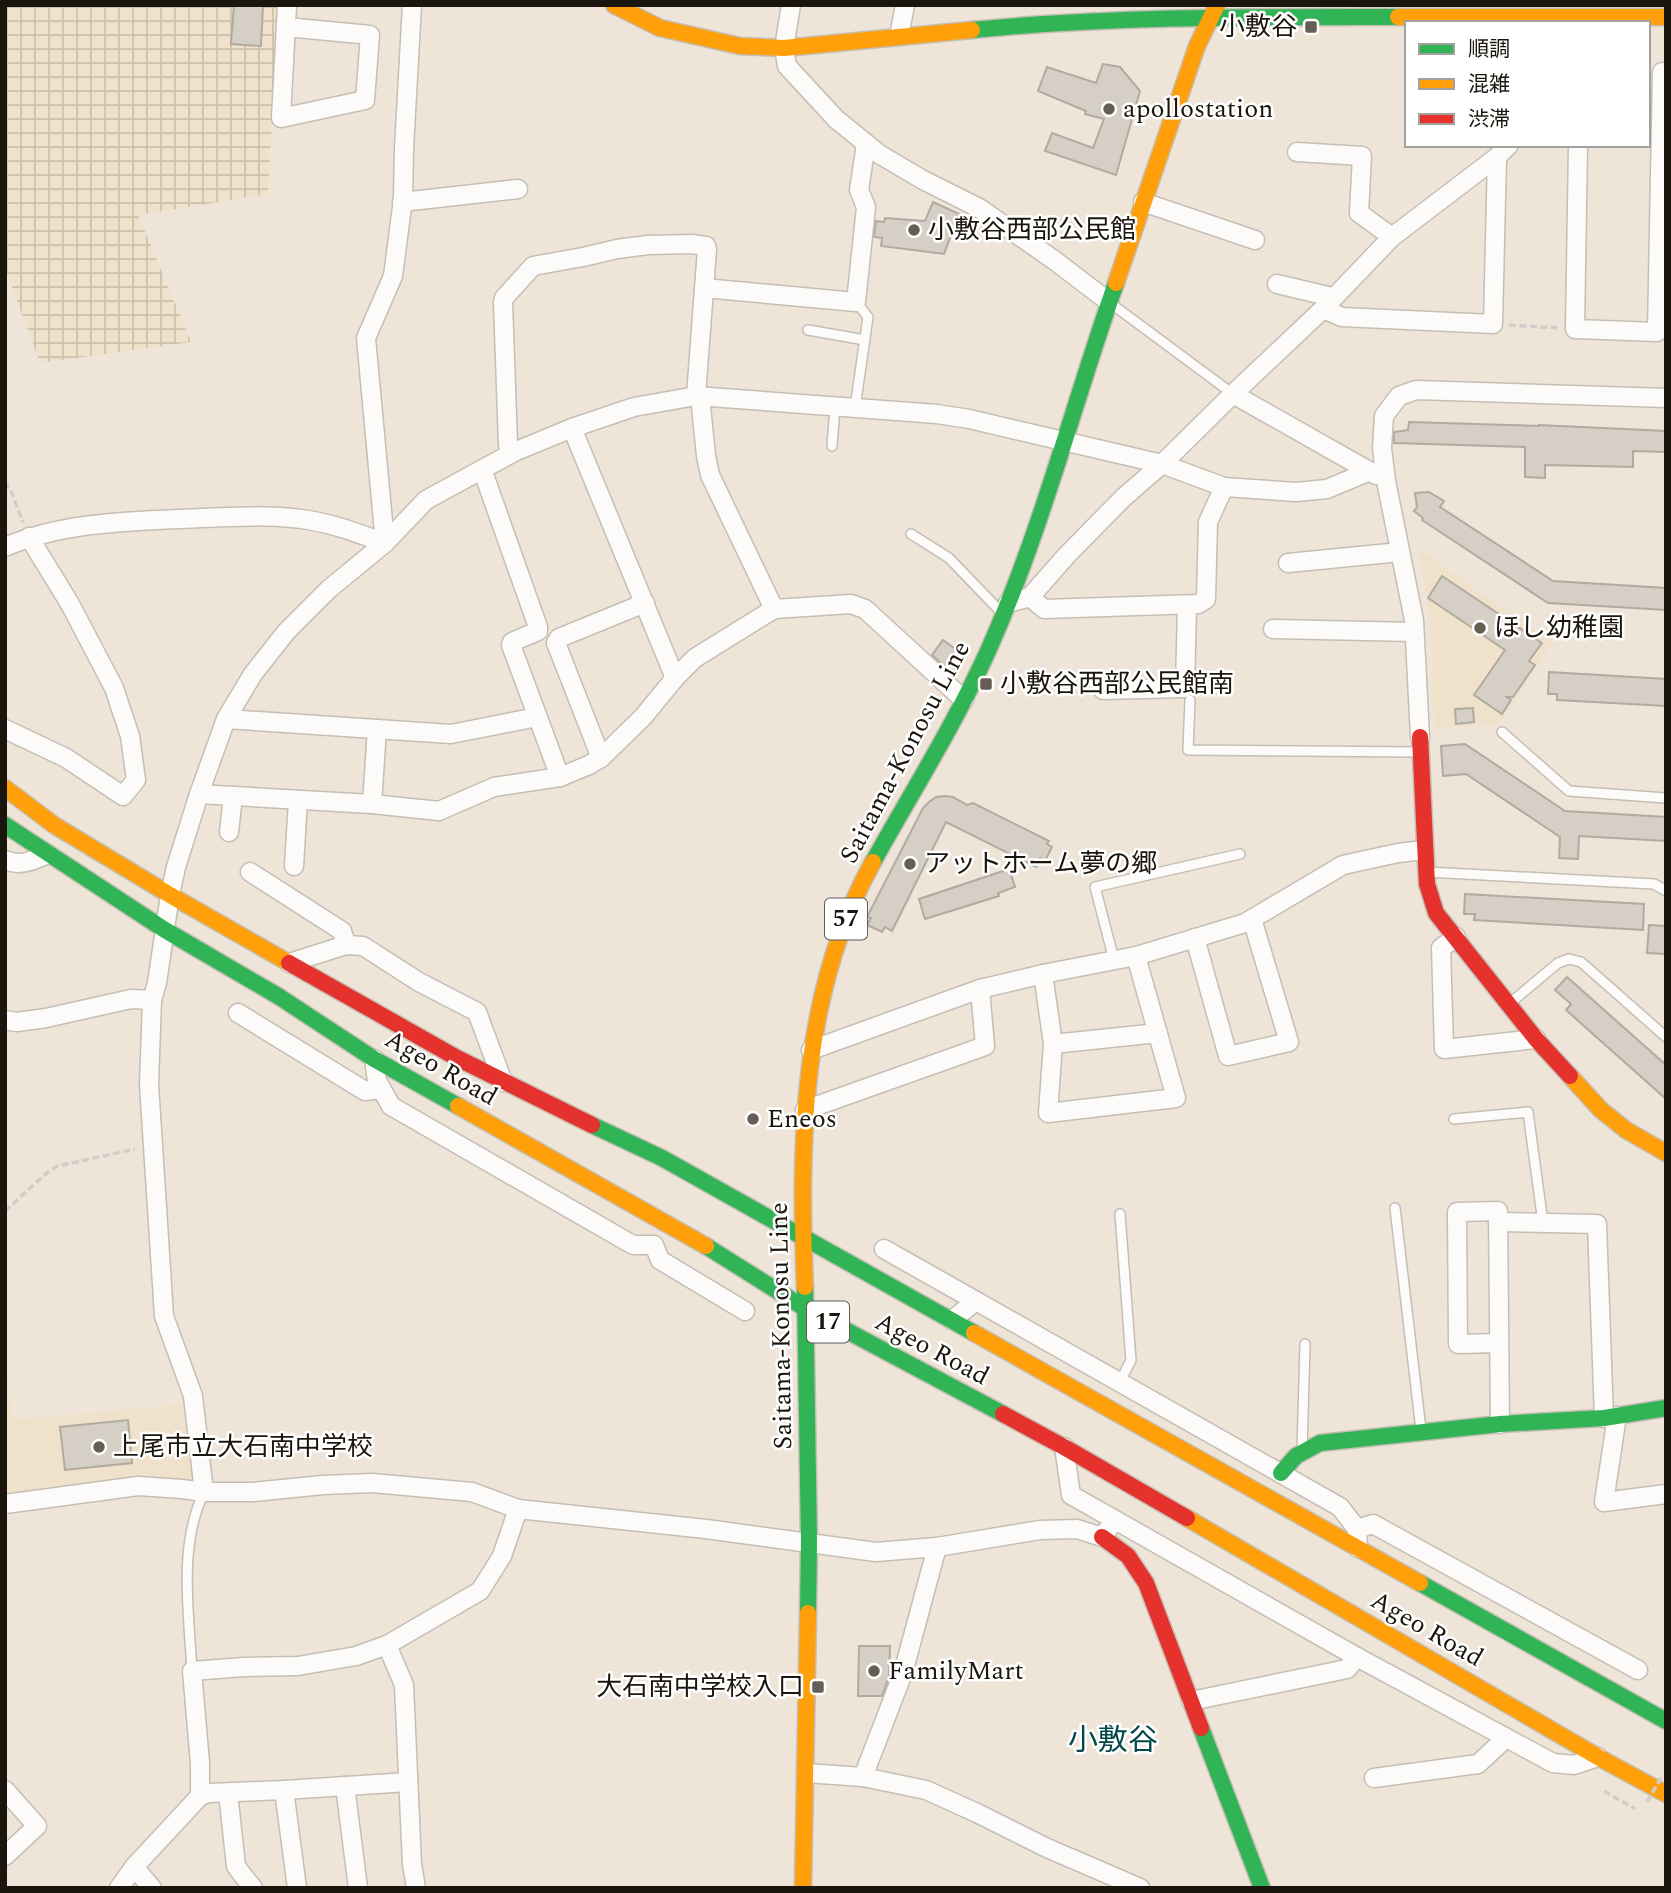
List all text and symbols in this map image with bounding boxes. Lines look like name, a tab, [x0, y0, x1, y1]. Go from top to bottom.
place label: 小敷谷	[1219, 7, 1297, 47]
marker: 小敷谷	[1303, 19, 1319, 35]
legend	[1405, 21, 1650, 147]
text: 順調	[1468, 34, 1510, 66]
text: 混雑	[1468, 69, 1510, 101]
place label: apollostation	[1123, 89, 1273, 129]
marker: apollostation	[1101, 101, 1117, 117]
text: 渋滞	[1468, 104, 1510, 136]
place label: 小敷谷西部公民館	[928, 210, 1136, 250]
marker: 小敷谷西部公民館	[906, 222, 922, 238]
place label: ほし幼稚園	[1494, 608, 1624, 648]
marker: ほし幼稚園	[1472, 620, 1488, 636]
street label: Saitama-Konosu Line	[829, 633, 981, 871]
place label: 小敷谷西部公民館南	[1000, 664, 1234, 704]
marker: 小敷谷西部公民館南	[978, 676, 994, 692]
place label: アットホーム夢の郷	[924, 844, 1157, 884]
marker: アットホーム夢の郷	[902, 856, 918, 872]
road number: 57	[825, 898, 867, 939]
street label: Ageo Road	[377, 1020, 505, 1116]
place label: Eneos	[767, 1099, 837, 1139]
marker: Eneos	[745, 1111, 761, 1127]
street label: Saitama-Konosu Line	[759, 1202, 803, 1450]
road number: 17	[807, 1302, 849, 1342]
street label: Ageo Road	[868, 1302, 996, 1396]
place label: 上尾市立大石南中学校	[113, 1427, 373, 1467]
marker: 上尾市立大石南中学校	[91, 1439, 107, 1455]
street label: Ageo Road	[1363, 1581, 1491, 1677]
place label: FamilyMart	[888, 1651, 1024, 1691]
marker: FamilyMart	[866, 1663, 882, 1679]
place label: 大石南中学校入口	[596, 1667, 804, 1707]
marker: 大石南中学校入口	[810, 1679, 826, 1695]
district label: 小敷谷	[1068, 1718, 1158, 1764]

